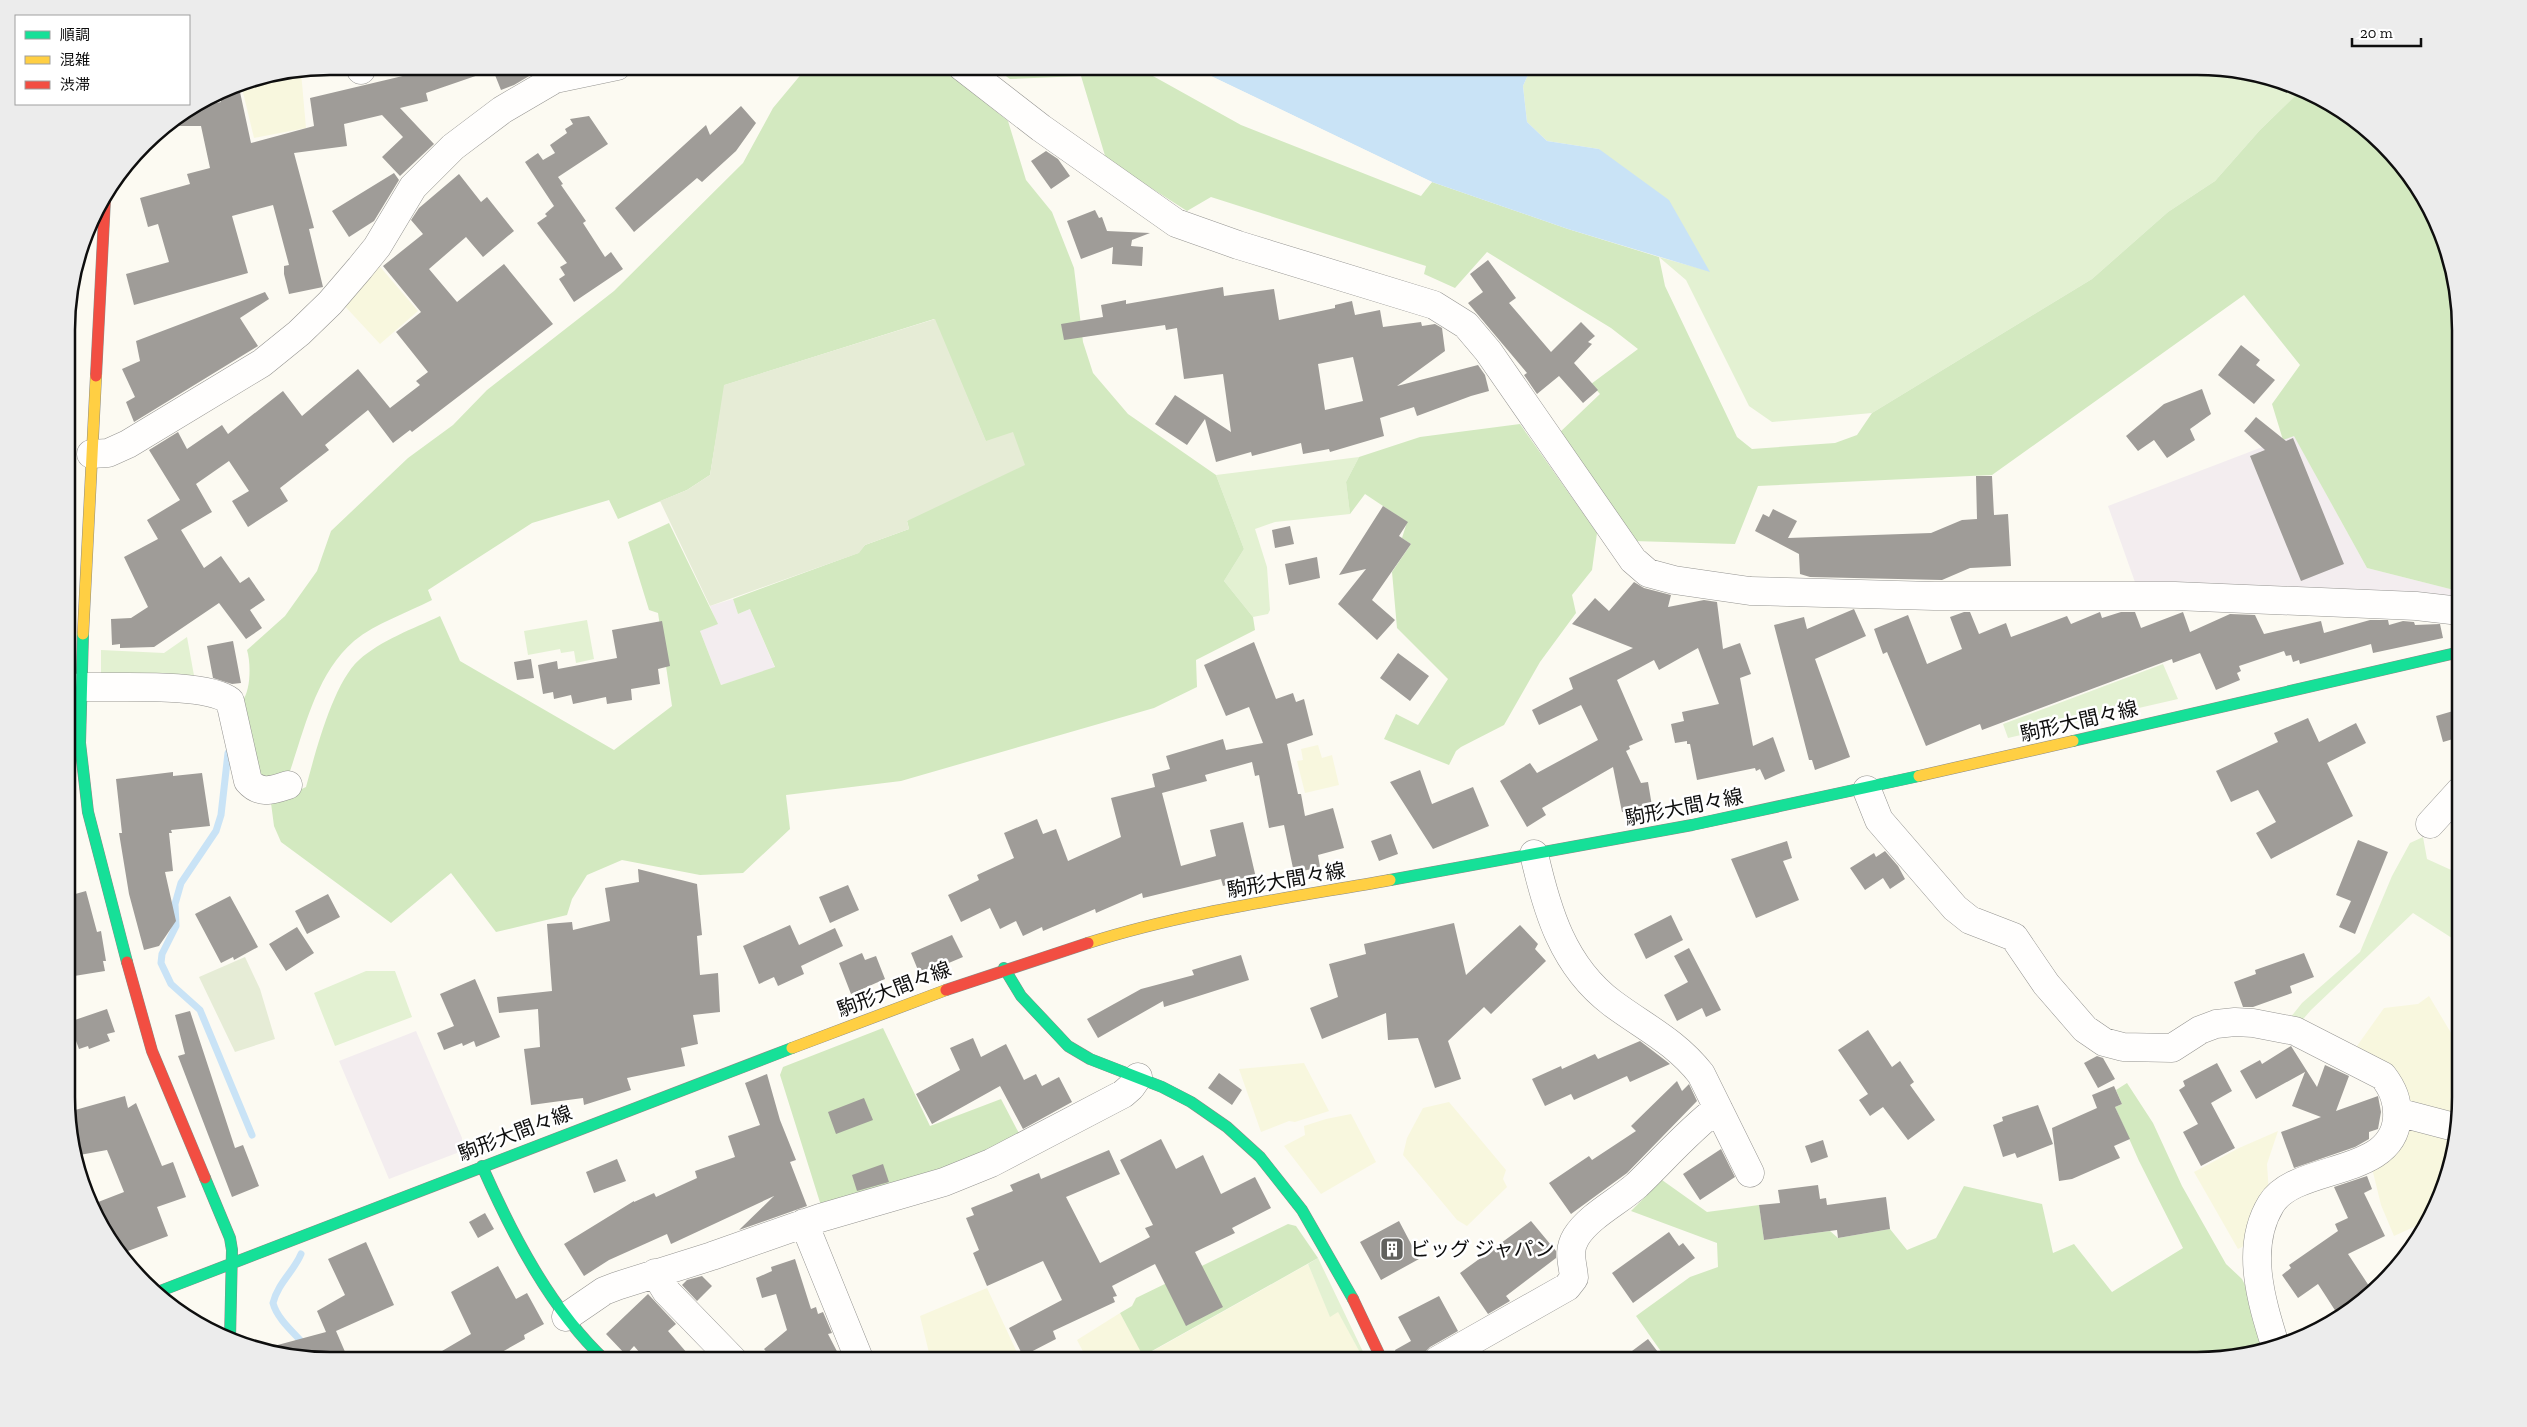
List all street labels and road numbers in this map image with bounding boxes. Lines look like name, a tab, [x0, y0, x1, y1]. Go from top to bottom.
street label: 駒形大間々線	[2018, 696, 2140, 746]
street label: 駒形大間々線	[1623, 784, 1745, 830]
street label: 駒形大間々線	[1225, 858, 1347, 902]
street label: 駒形大間々線	[834, 956, 954, 1022]
street label: 駒形大間々線	[455, 1100, 575, 1166]

